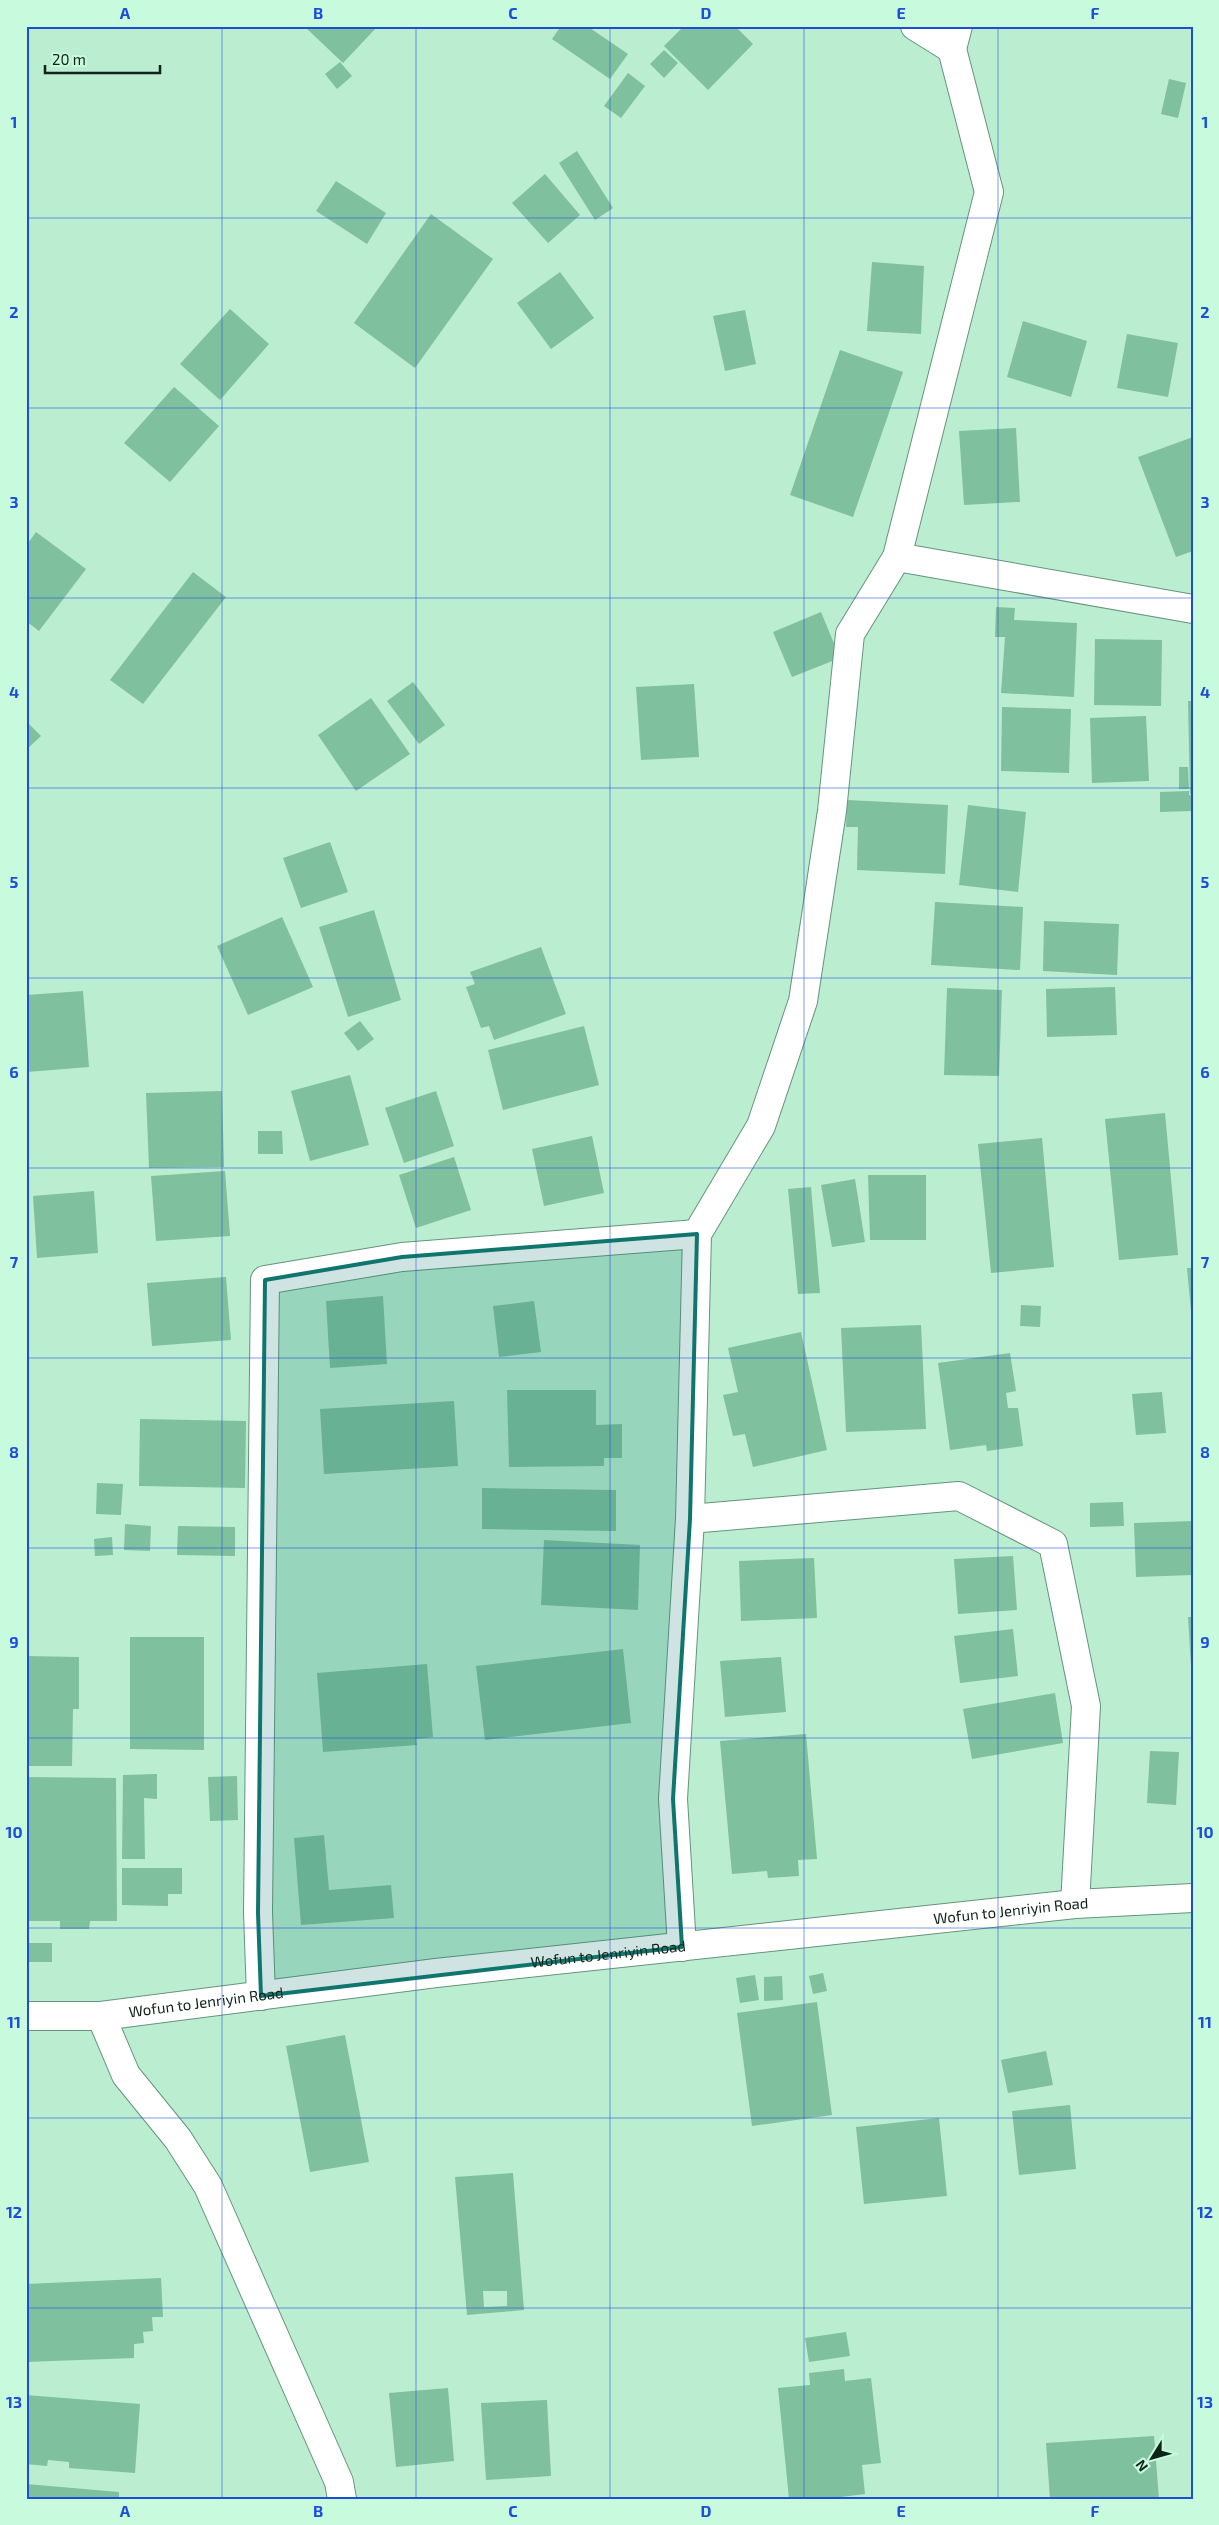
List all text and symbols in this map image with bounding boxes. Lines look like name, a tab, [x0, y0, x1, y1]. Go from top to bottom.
text: A	[120, 3, 131, 22]
text: B	[313, 3, 323, 22]
text: C	[508, 3, 518, 22]
text: D	[701, 3, 712, 22]
text: E	[896, 3, 906, 22]
text: F	[1091, 3, 1100, 22]
scale bar	[45, 42, 160, 74]
text: 20 m	[52, 50, 86, 68]
text: 1	[11, 112, 17, 131]
text: 1	[1202, 112, 1208, 131]
text: 2	[9, 302, 19, 321]
text: 2	[1200, 302, 1210, 321]
text: 3	[9, 492, 19, 511]
text: 3	[1200, 492, 1210, 511]
text: 4	[9, 682, 19, 701]
text: 4	[1200, 682, 1210, 701]
text: 5	[10, 872, 19, 891]
text: 5	[1201, 872, 1210, 891]
text: 6	[9, 1062, 19, 1081]
text: 6	[1200, 1062, 1210, 1081]
text: 7	[10, 1252, 19, 1271]
text: 7	[1201, 1252, 1210, 1271]
text: 8	[9, 1442, 19, 1461]
text: 8	[1200, 1442, 1210, 1461]
text: 9	[9, 1632, 19, 1651]
text: 9	[1200, 1632, 1210, 1651]
text: 10	[5, 1822, 23, 1841]
text: 10	[1196, 1822, 1214, 1841]
street label: Wofun to Jenriyin Road	[932, 1893, 1089, 1927]
street label: Wofun to Jenriyin Road	[530, 1936, 687, 1971]
street label: Wofun to Jenriyin Road	[128, 1983, 284, 2020]
text: 11	[7, 2012, 21, 2031]
text: 11	[1198, 2012, 1212, 2031]
text: 12	[6, 2202, 22, 2221]
text: 12	[1197, 2202, 1213, 2221]
text: 13	[6, 2392, 22, 2411]
text: 13	[1197, 2392, 1213, 2411]
north arrow	[1126, 2432, 1176, 2482]
text: N	[1131, 2457, 1151, 2475]
text: A	[120, 2501, 131, 2520]
text: B	[313, 2501, 323, 2520]
text: C	[508, 2501, 518, 2520]
text: D	[701, 2501, 712, 2520]
text: E	[896, 2501, 906, 2520]
text: F	[1091, 2501, 1100, 2520]

